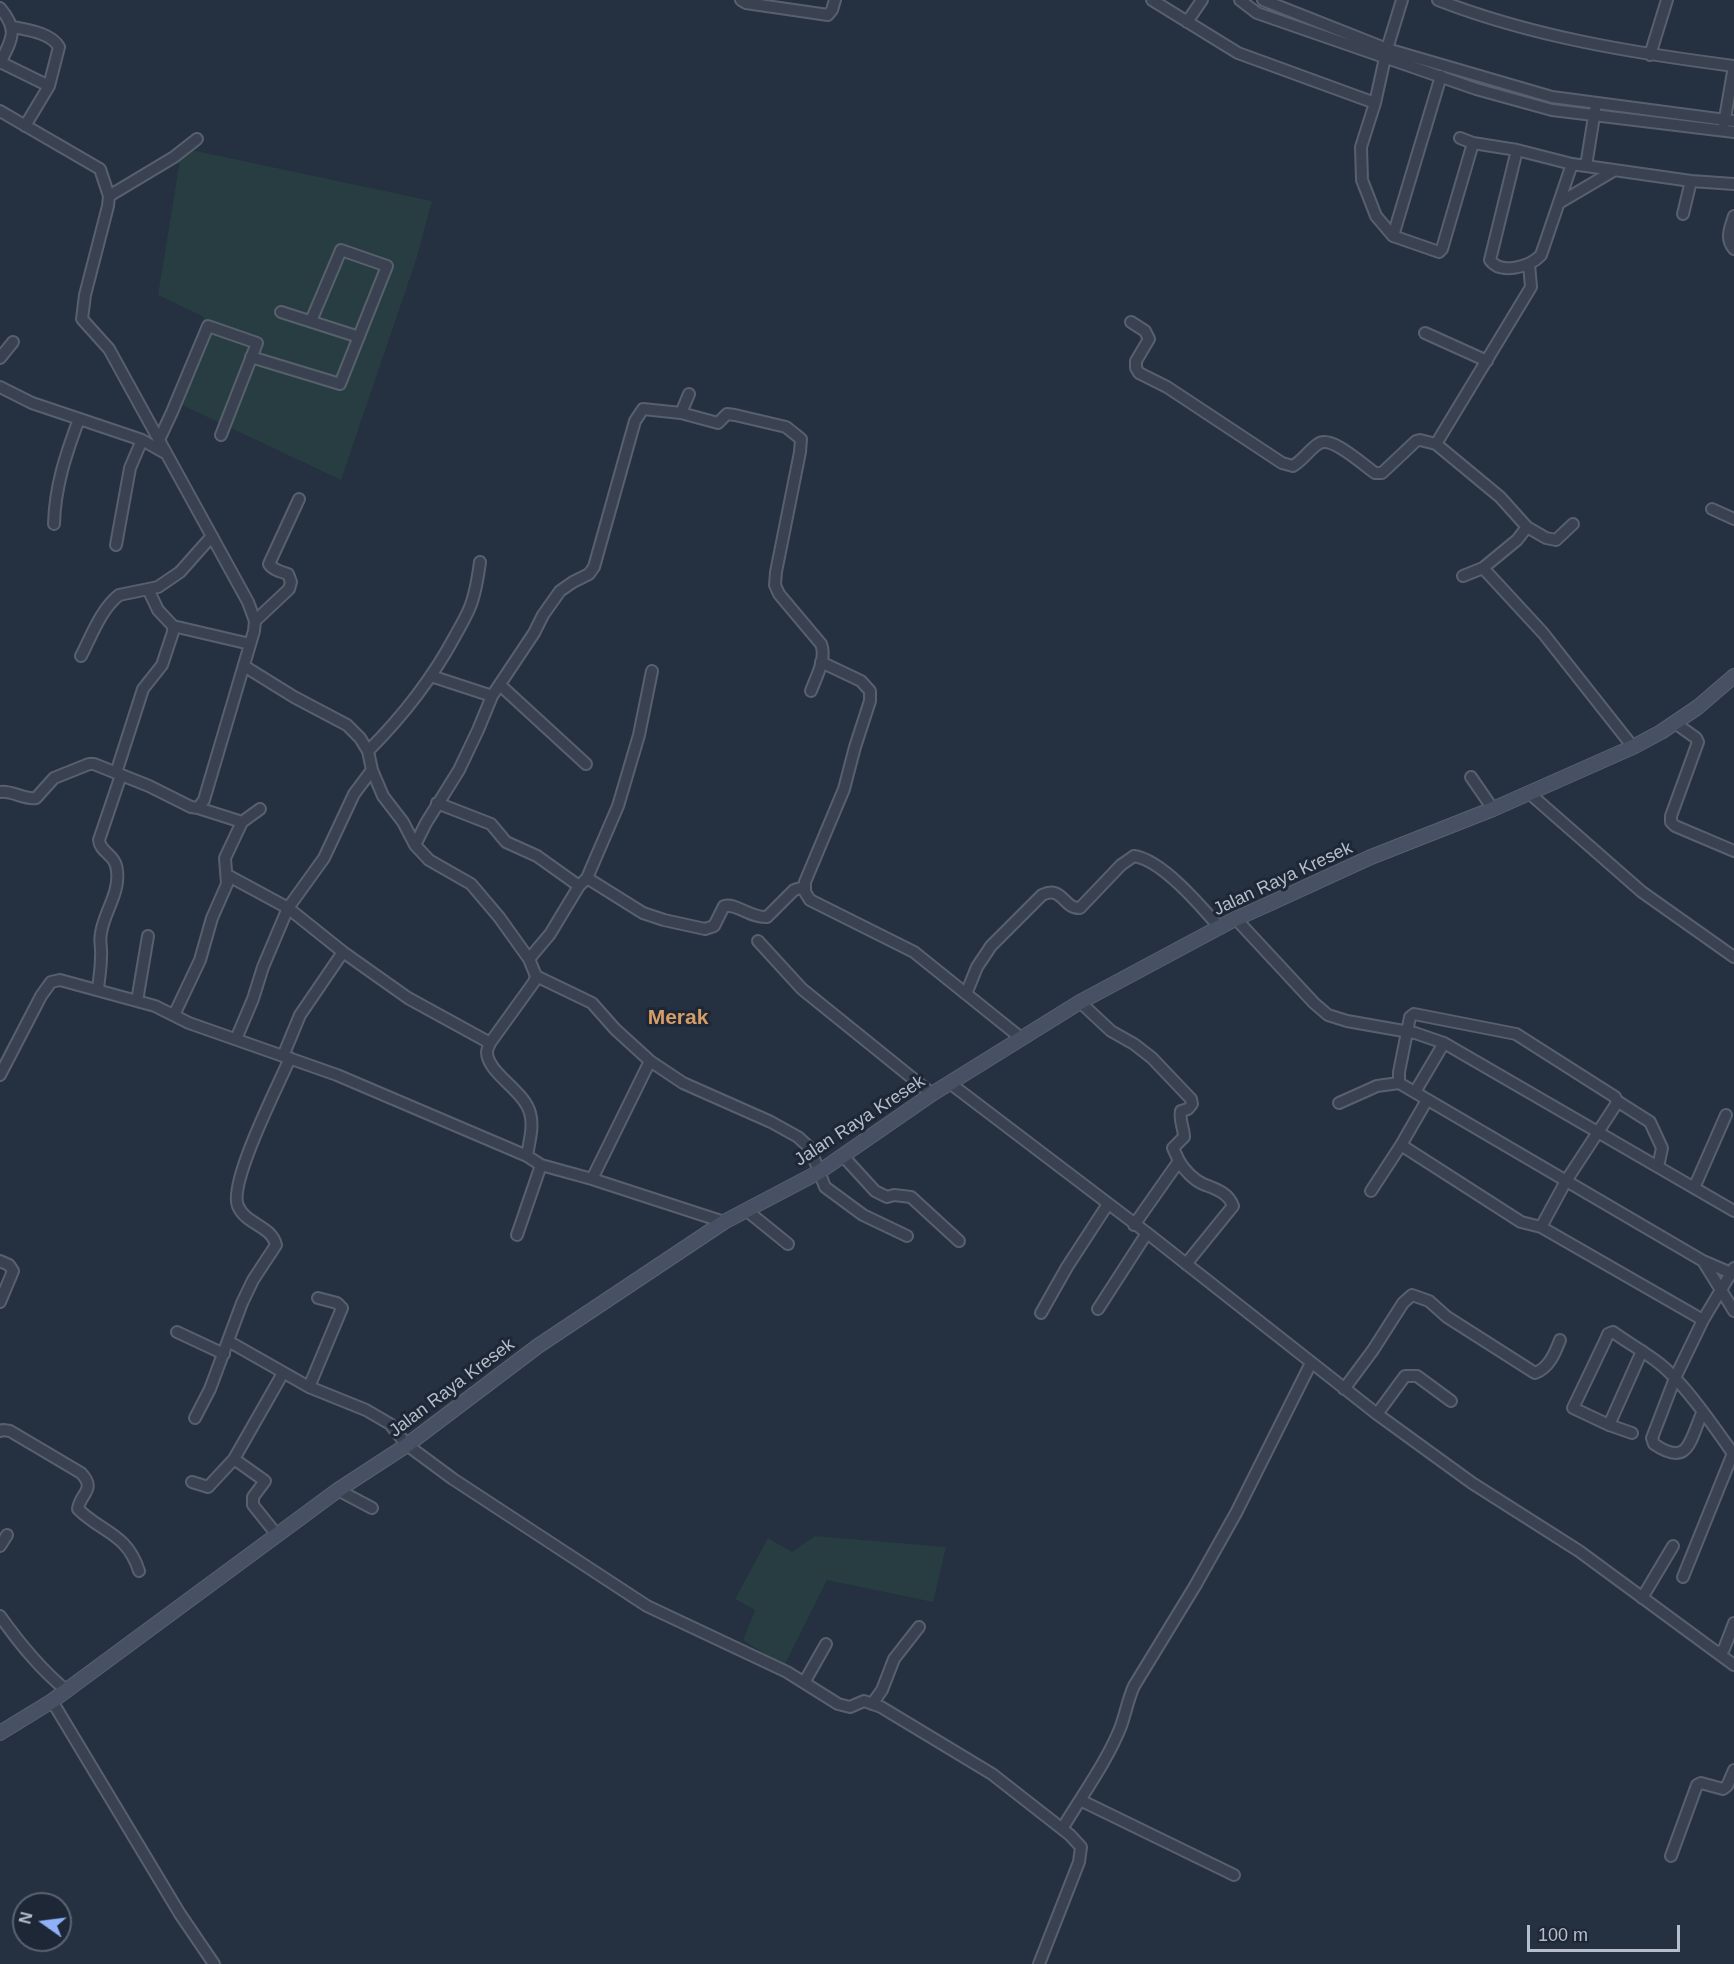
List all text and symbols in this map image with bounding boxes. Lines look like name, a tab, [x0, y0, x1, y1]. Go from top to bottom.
street label: Jalan Raya Kresek	[1210, 837, 1356, 921]
district label: Merak	[648, 1005, 708, 1031]
street label: Jalan Raya Kresek	[791, 1071, 929, 1171]
street label: Jalan Raya Kresek	[385, 1334, 519, 1442]
north arrow	[12, 1892, 72, 1952]
text: N	[16, 1910, 36, 1926]
scale bar	[1530, 1913, 1683, 1951]
text: 100 m	[1538, 1925, 1588, 1945]

